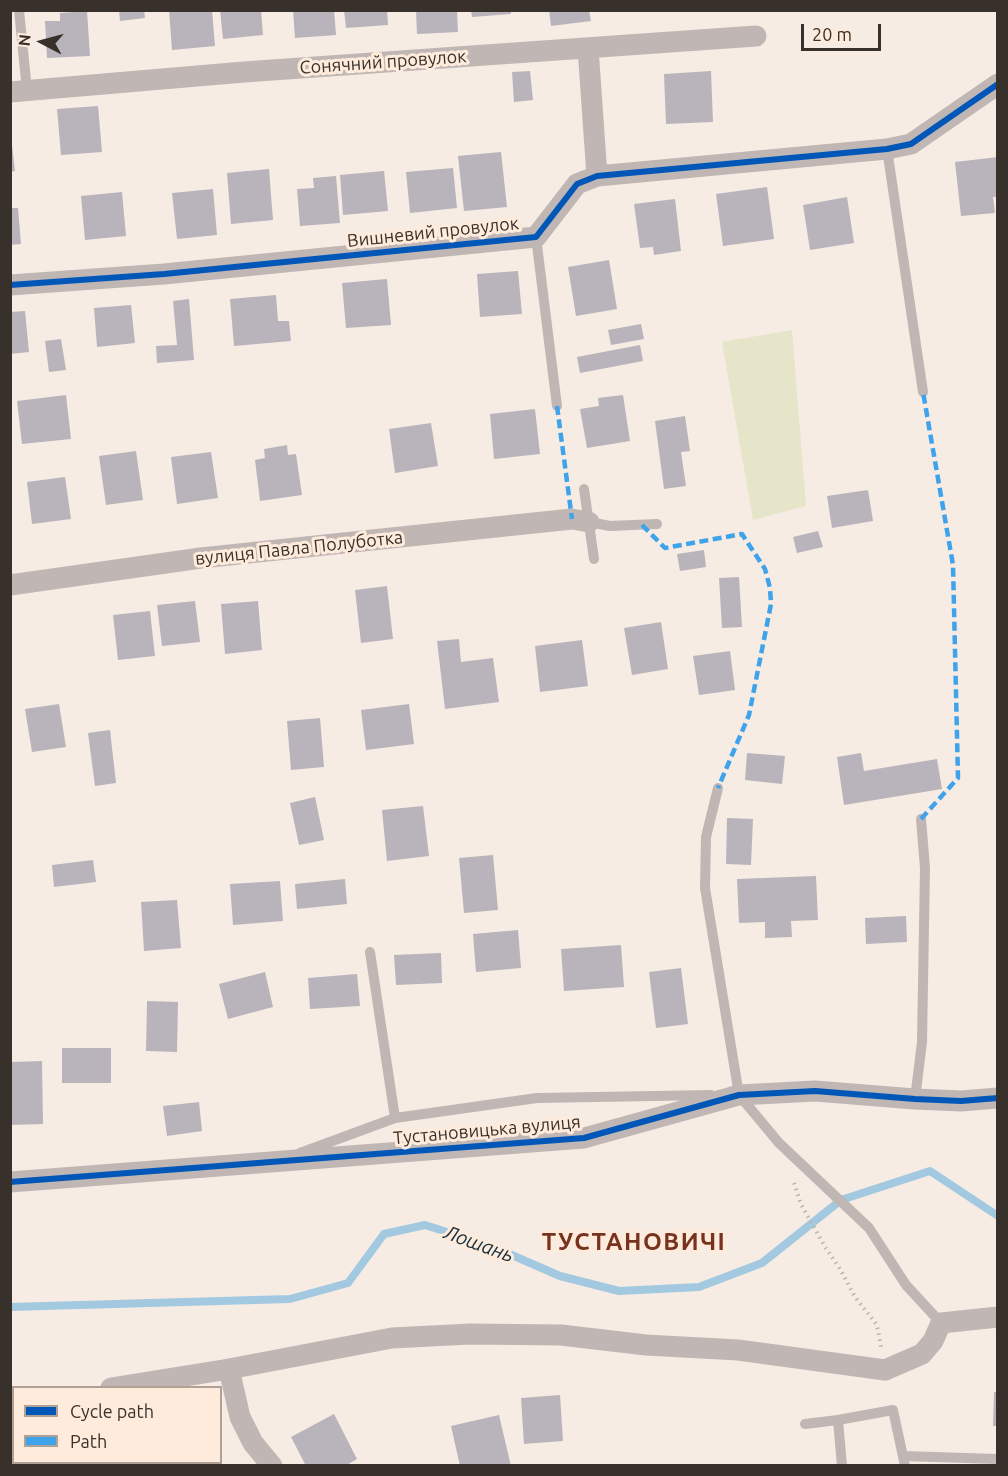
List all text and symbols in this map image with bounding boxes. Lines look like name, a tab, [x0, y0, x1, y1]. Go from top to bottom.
north arrow	[12, 12, 72, 72]
scale bar	[804, 12, 884, 50]
text: 20 m	[812, 24, 852, 44]
text: N	[15, 33, 34, 47]
street label: Сонячний провулок	[299, 45, 467, 79]
street label: Вишневий провулок	[346, 212, 520, 252]
street label: вулиця Павла Полуботка	[194, 526, 404, 570]
street label: Тустановицька вулиця	[392, 1111, 582, 1149]
water label: Лошань	[441, 1220, 517, 1268]
district label: ТУСТАНОВИЧІ	[542, 1228, 726, 1256]
legend	[12, 1386, 222, 1464]
text: Cycle path	[70, 1401, 154, 1421]
text: Path	[70, 1431, 107, 1451]

